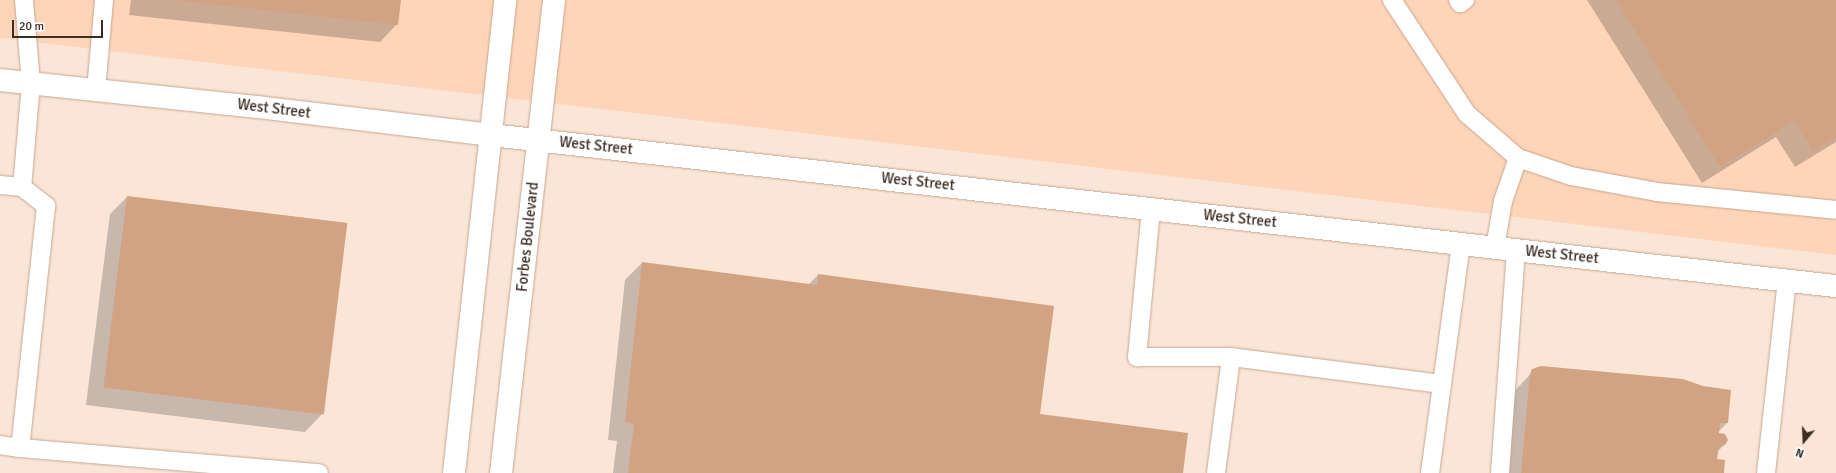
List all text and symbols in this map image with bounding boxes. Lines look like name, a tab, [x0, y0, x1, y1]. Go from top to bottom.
scale bar	[14, 12, 105, 38]
text: 20 m	[19, 19, 44, 34]
street label: West Street	[236, 96, 312, 122]
street label: West Street	[558, 133, 634, 159]
street label: West Street	[880, 169, 956, 195]
street label: Forbes Boulevard	[513, 181, 543, 293]
street label: West Street	[1202, 206, 1278, 232]
street label: West Street	[1524, 242, 1600, 268]
north arrow	[1784, 421, 1824, 461]
text: N	[1794, 445, 1806, 460]

